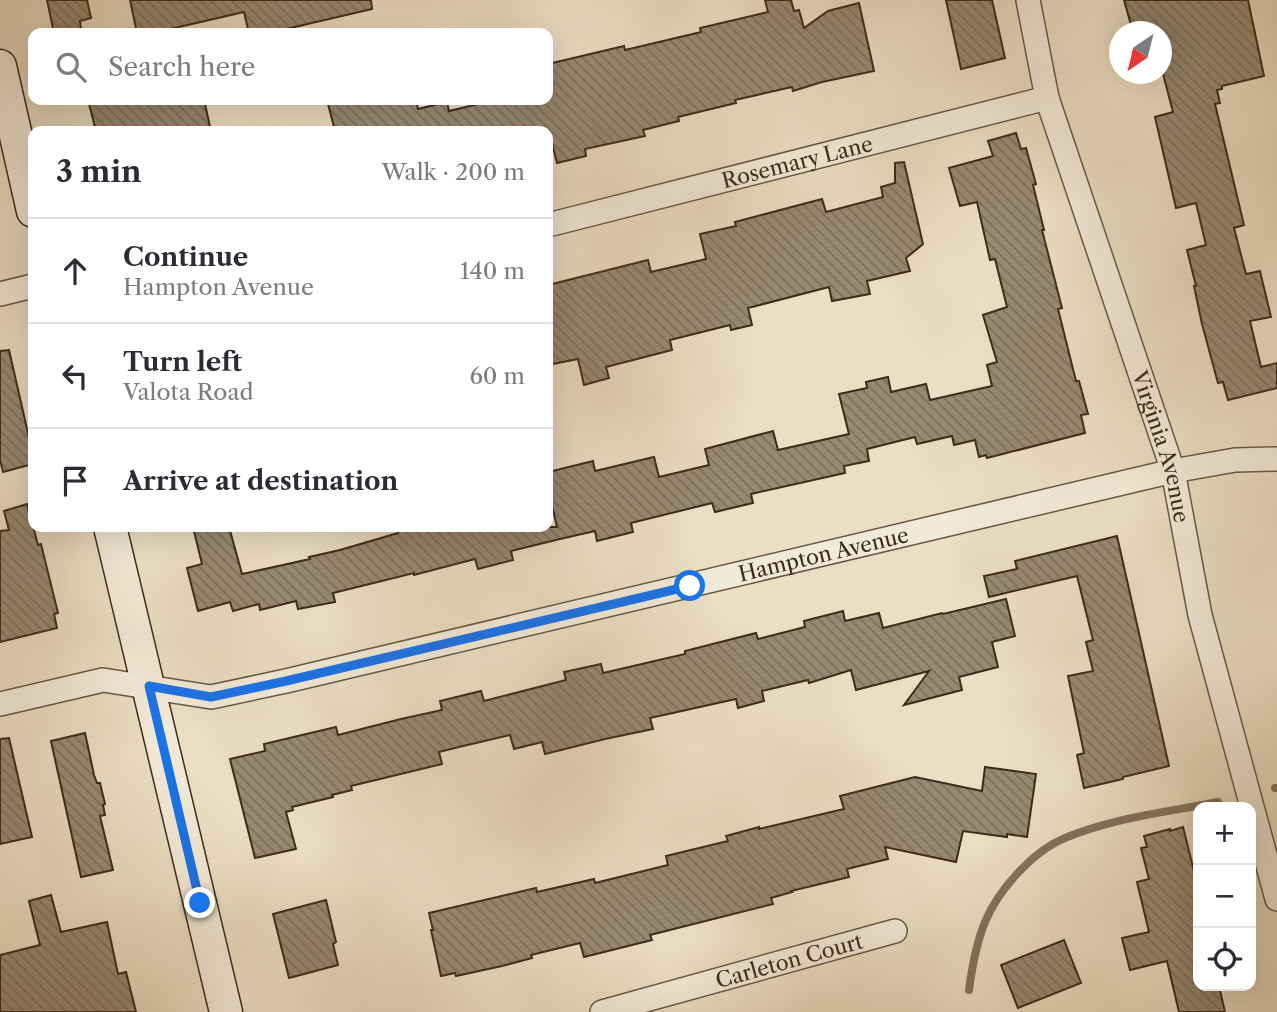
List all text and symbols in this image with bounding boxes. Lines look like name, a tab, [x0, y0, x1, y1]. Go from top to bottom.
north arrow	[1109, 21, 1172, 84]
search box	[28, 28, 553, 105]
icon: search	[52, 48, 90, 86]
text: Search here	[108, 51, 255, 83]
street label: Rosemary Lane	[719, 130, 875, 193]
text: 3 min	[56, 153, 142, 190]
text: Walk · 200 m	[381, 158, 525, 186]
text: Continue	[123, 241, 248, 273]
icon: ahead	[56, 252, 94, 290]
text: 140 m	[460, 257, 525, 285]
text: Hampton Avenue	[123, 273, 314, 301]
text: Turn left	[123, 346, 242, 378]
icon: left	[56, 357, 94, 395]
text: 60 m	[469, 362, 525, 390]
street label: Virginia Avenue	[1127, 366, 1195, 525]
text: Valota Road	[123, 378, 254, 406]
icon: arrive	[56, 462, 94, 500]
text: Arrive at destination	[123, 465, 398, 497]
street label: Hampton Avenue	[736, 522, 911, 586]
route start	[674, 570, 705, 601]
map controls	[1193, 802, 1256, 991]
button: +	[1193, 802, 1256, 865]
button: −	[1193, 865, 1256, 928]
route end	[184, 887, 215, 918]
street label: Carleton Court	[713, 928, 866, 993]
button: locate	[1193, 928, 1256, 991]

